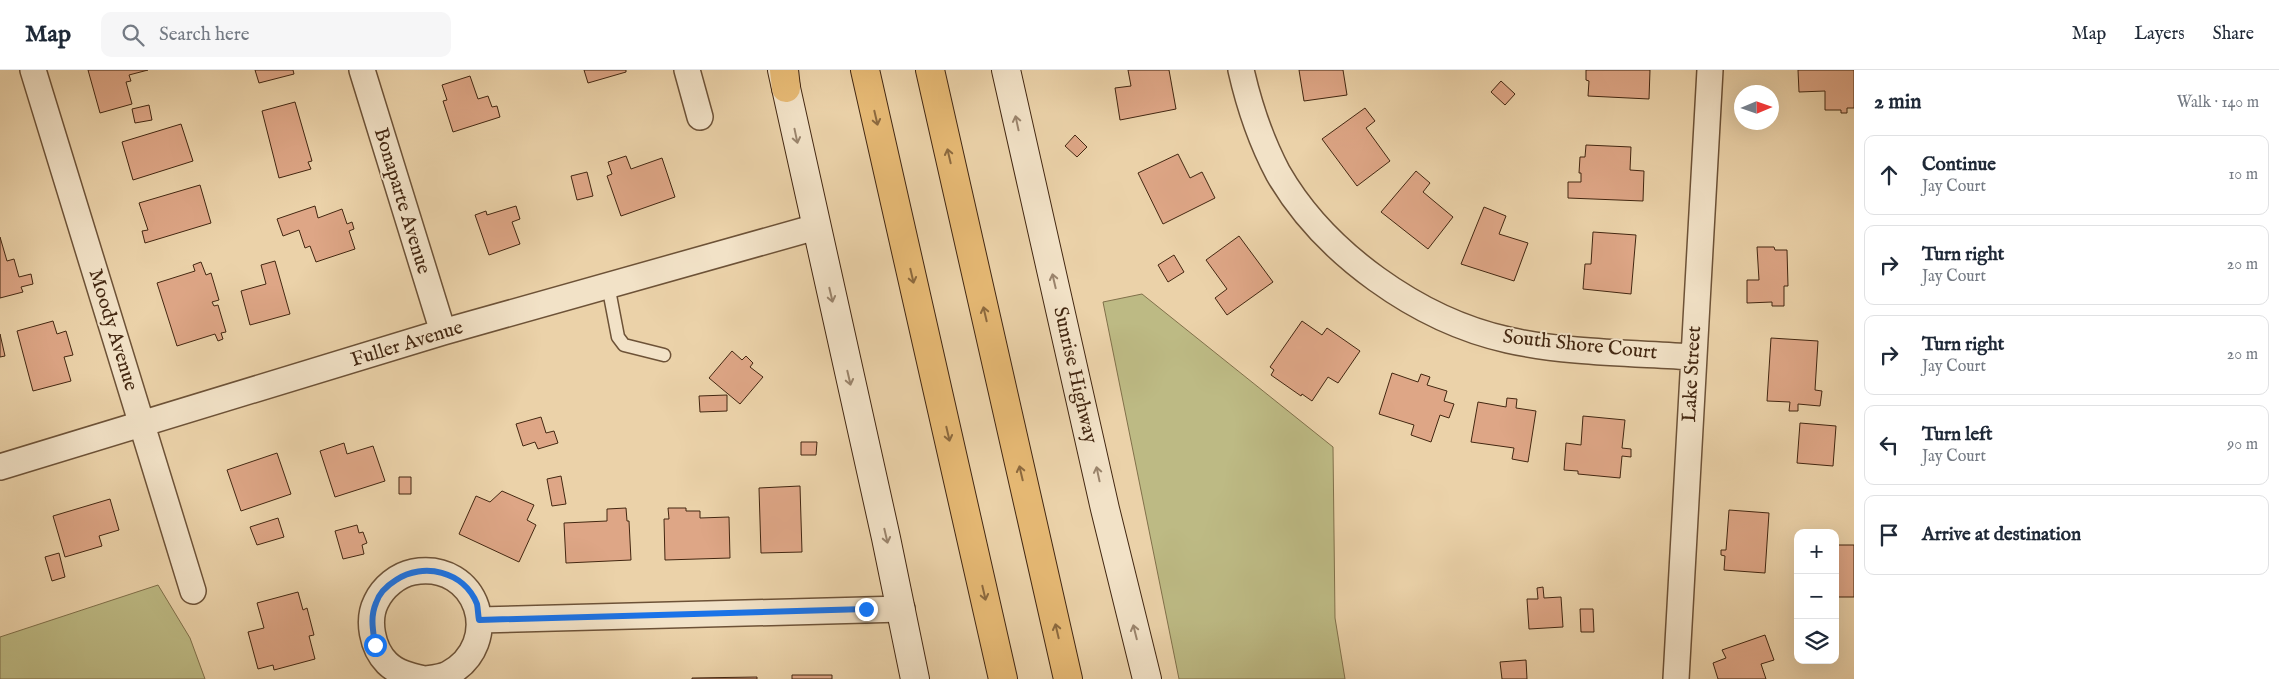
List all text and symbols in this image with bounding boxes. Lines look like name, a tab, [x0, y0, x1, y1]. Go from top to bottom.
search box	[101, 12, 451, 57]
text: Map	[25, 19, 71, 50]
icon: search	[119, 21, 147, 49]
text: Search here	[159, 23, 250, 47]
text: Map	[2072, 23, 2106, 46]
text: Layers	[2134, 23, 2185, 46]
text: Share	[2213, 23, 2254, 46]
north arrow	[1734, 85, 1779, 130]
text: 2 min	[1874, 89, 1921, 116]
text: Walk · 140 m	[2177, 93, 2259, 113]
one-way arrow	[872, 109, 881, 125]
one-way arrow	[1012, 115, 1021, 131]
street label: Bonaparte Avenue	[368, 125, 436, 277]
one-way arrow	[792, 127, 801, 143]
one-way arrow	[944, 148, 953, 164]
text: Continue	[1922, 153, 1996, 177]
icon: ahead	[1875, 161, 1903, 189]
text: 10 m	[2228, 165, 2258, 185]
text: Jay Court	[1922, 177, 1986, 197]
text: Turn right	[1922, 243, 2004, 267]
icon: right	[1875, 251, 1903, 279]
text: 20 m	[2227, 255, 2258, 275]
street label: Moody Avenue	[83, 266, 143, 394]
text: Jay Court	[1922, 267, 1986, 287]
one-way arrow	[908, 268, 917, 284]
one-way arrow	[1049, 274, 1058, 290]
one-way arrow	[827, 286, 836, 302]
street label: Sunrise Highway	[1047, 304, 1103, 446]
one-way arrow	[980, 307, 989, 323]
street label: Fuller Avenue	[348, 315, 466, 373]
street label: South Shore Court	[1502, 324, 1659, 366]
street label: Lake Street	[1677, 325, 1707, 423]
text: Turn right	[1922, 333, 2004, 357]
icon: right	[1875, 341, 1903, 369]
text: 20 m	[2227, 345, 2258, 365]
text: Jay Court	[1922, 357, 1986, 377]
one-way arrow	[845, 370, 855, 386]
text: Turn left	[1922, 423, 1993, 447]
one-way arrow	[943, 426, 953, 442]
icon: left	[1875, 431, 1903, 459]
text: 90 m	[2227, 435, 2258, 455]
text: Jay Court	[1922, 447, 1986, 467]
one-way arrow	[1016, 465, 1025, 481]
one-way arrow	[1092, 466, 1102, 482]
icon: arrive	[1875, 521, 1903, 549]
text: Arrive at destination	[1922, 523, 2081, 547]
one-way arrow	[882, 528, 891, 544]
map controls	[1794, 529, 1839, 664]
button: +	[1794, 529, 1839, 574]
button: −	[1794, 574, 1839, 619]
one-way arrow	[979, 584, 989, 600]
route end	[855, 598, 878, 621]
button: layers	[1794, 619, 1839, 664]
one-way arrow	[1052, 624, 1061, 640]
one-way arrow	[1130, 624, 1139, 640]
route start	[364, 634, 387, 657]

